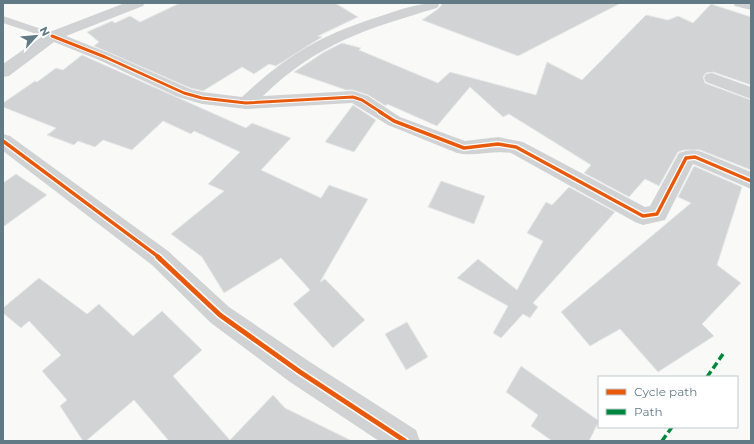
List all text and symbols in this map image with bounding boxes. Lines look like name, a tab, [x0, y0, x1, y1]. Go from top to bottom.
north arrow	[16, 16, 56, 56]
text: N	[37, 24, 53, 39]
legend	[598, 376, 738, 428]
text: Cycle path	[634, 384, 697, 399]
text: Path	[634, 404, 663, 419]

